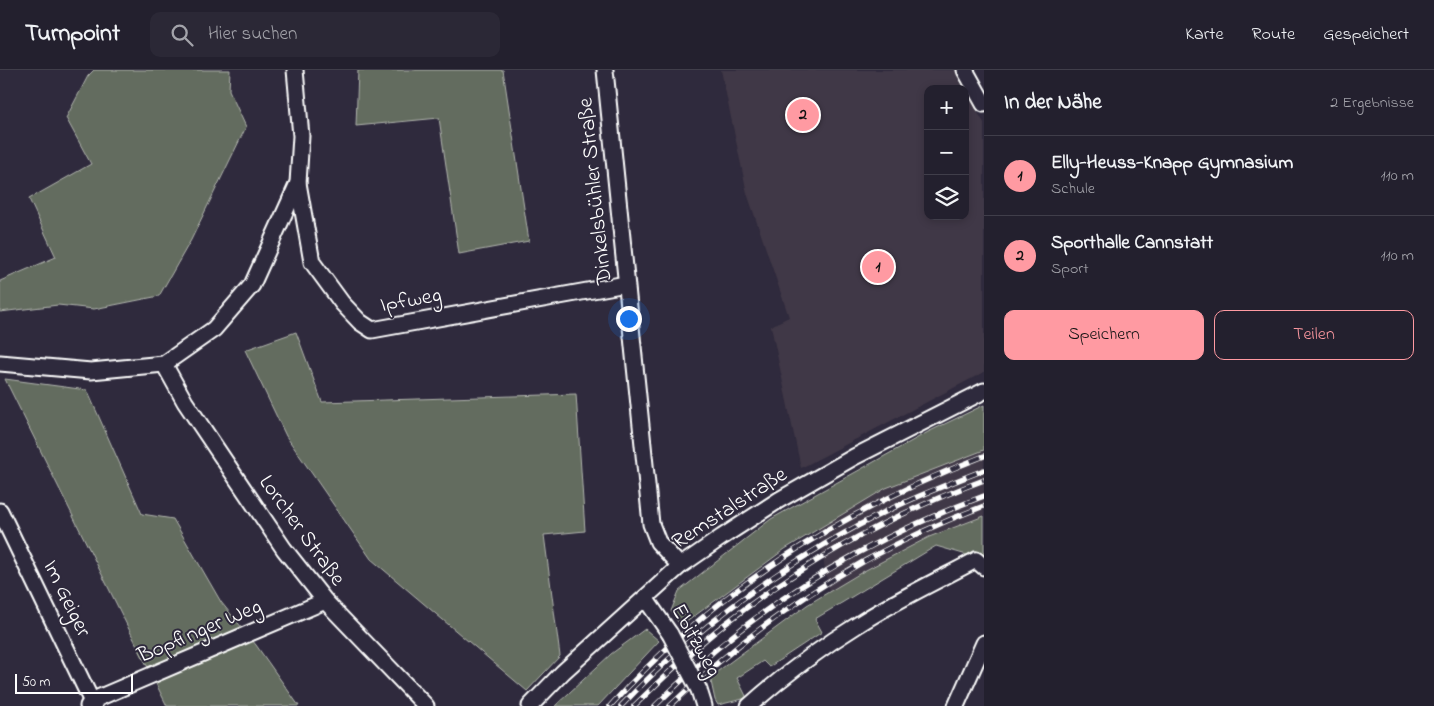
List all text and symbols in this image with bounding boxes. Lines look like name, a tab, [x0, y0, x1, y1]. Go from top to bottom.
search box	[150, 12, 500, 57]
text: Turnpoint	[25, 17, 120, 52]
icon: search	[168, 21, 196, 49]
text: Hier suchen	[208, 21, 297, 48]
text: Karte	[1185, 22, 1223, 48]
text: Route	[1251, 22, 1295, 48]
text: Gespeichert	[1323, 22, 1409, 48]
map controls	[924, 85, 969, 220]
button: +	[924, 85, 969, 130]
text: In der Nähe	[1004, 88, 1102, 118]
text: 2 Ergebnisse	[1330, 91, 1414, 115]
street label: Dinkelsbühler Straße	[570, 96, 622, 287]
pin: 2	[787, 96, 819, 134]
button: −	[924, 130, 969, 175]
text: Elly-Heuss-Knapp Gymnasium	[1051, 150, 1293, 177]
text: 1	[1017, 164, 1023, 188]
text: 110 m	[1380, 164, 1414, 188]
button: layers	[924, 175, 969, 220]
text: Schule	[1051, 177, 1095, 201]
text: Sporthalle Cannstatt	[1051, 230, 1213, 257]
text: 2	[1016, 244, 1024, 268]
text: 110 m	[1380, 244, 1414, 268]
pin: 1	[862, 248, 894, 286]
text: Sport	[1051, 257, 1089, 281]
street label: Ipfweg	[378, 280, 444, 323]
your location	[616, 306, 642, 332]
button: Speichern	[1004, 310, 1204, 360]
button: Teilen	[1214, 310, 1414, 360]
street label: Remstalstraße	[666, 460, 794, 558]
street label: Lorcher Straße	[250, 469, 352, 593]
street label: Im Geiger	[33, 555, 98, 643]
street label: Bopfinger Weg	[132, 591, 268, 674]
street label: Ebitzweg	[661, 598, 728, 684]
scale bar	[15, 671, 132, 694]
text: 50 m	[22, 672, 50, 693]

